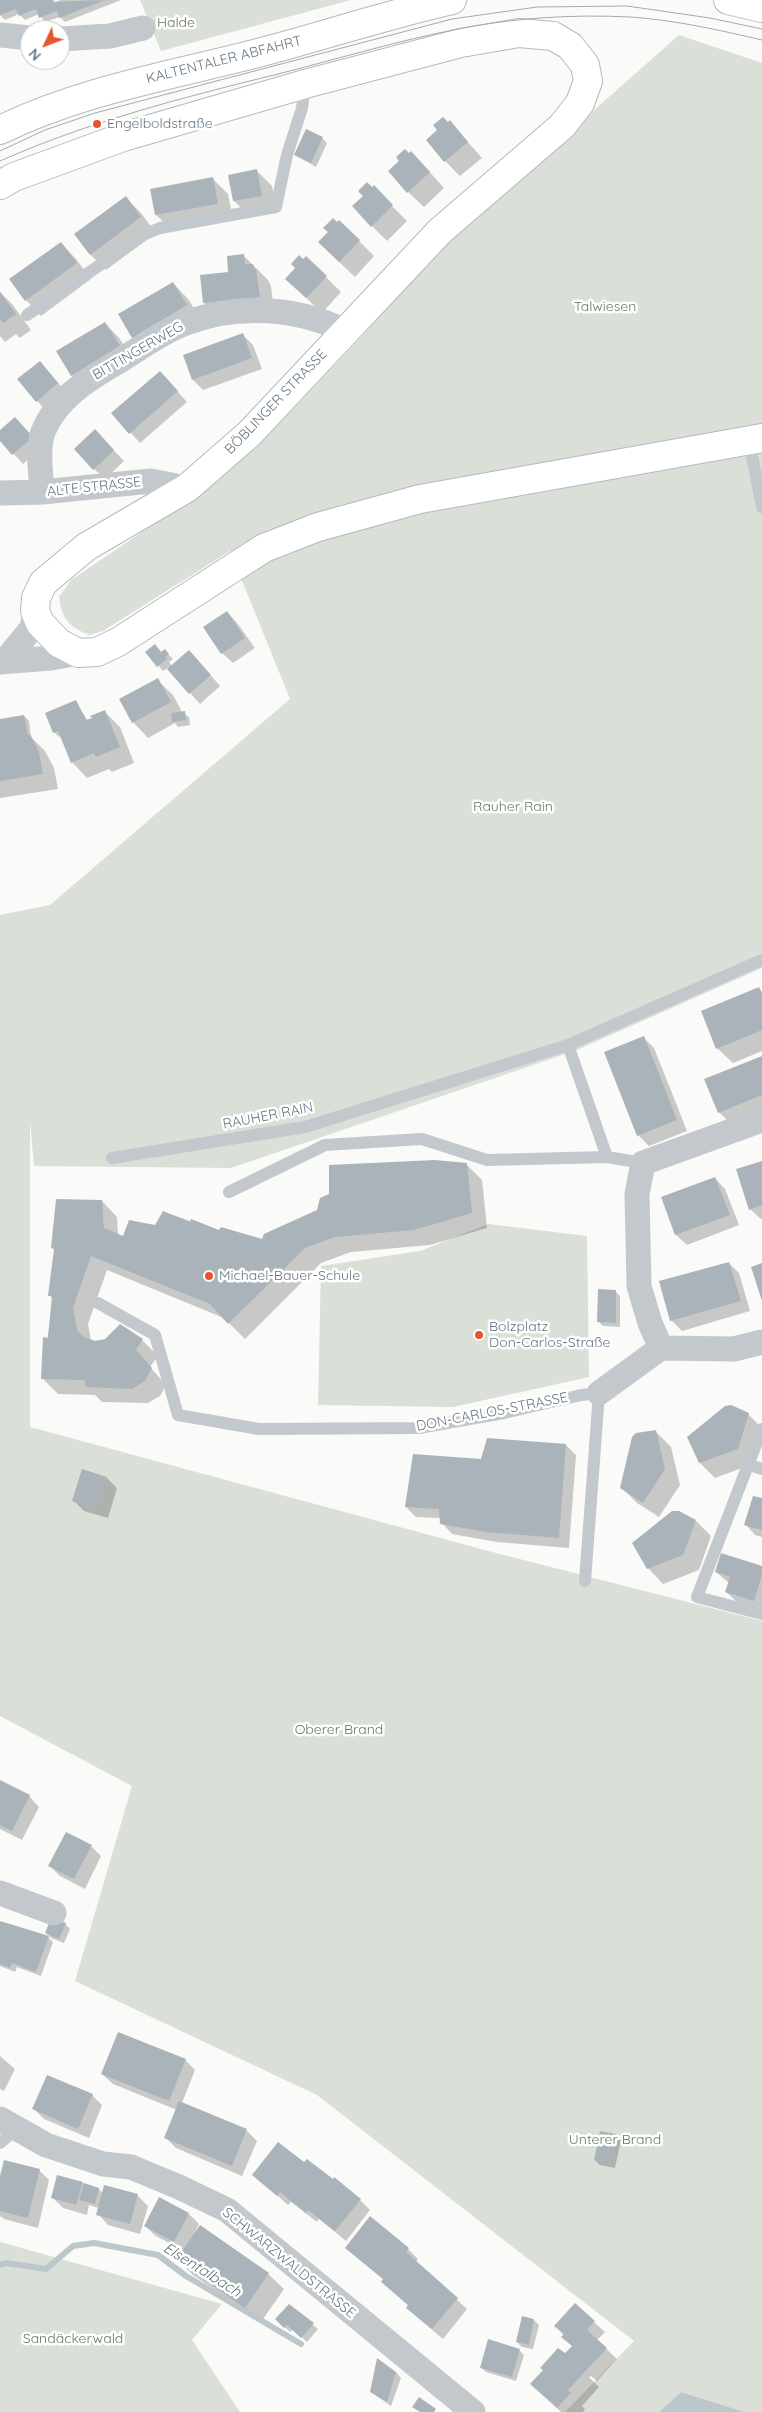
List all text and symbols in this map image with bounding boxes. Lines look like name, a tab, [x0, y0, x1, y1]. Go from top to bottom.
park label: Halde	[157, 15, 195, 31]
north arrow	[20, 20, 70, 70]
street label: KALTENTALER ABFAHRT	[145, 33, 303, 87]
text: N	[25, 45, 45, 64]
place label: Engelboldstraße	[107, 116, 213, 132]
marker: Engelboldstraße	[91, 118, 103, 130]
park label: Talwiesen	[574, 299, 636, 315]
street label: BITTINGERWEG	[90, 318, 186, 384]
street label: BÖBLINGER STRASSE	[222, 346, 330, 458]
street label: ALTE STRASSE	[46, 474, 142, 500]
park label: Rauher Rain	[473, 799, 553, 815]
street label: RAUHER RAIN	[221, 1099, 315, 1133]
place label: Michael-Bauer-Schule	[219, 1268, 360, 1284]
marker: Michael-Bauer-Schule	[203, 1270, 215, 1282]
place label: Bolzplatz Don-Carlos-Straße	[489, 1319, 610, 1351]
marker: Bolzplatz Don-Carlos-Straße	[473, 1329, 485, 1341]
street label: DON-CARLOS-STRASSE	[415, 1389, 569, 1435]
park label: Oberer Brand	[295, 1722, 383, 1738]
park label: Unterer Brand	[569, 2132, 661, 2148]
street label: SCHWARZWALDSTRASSE	[219, 2204, 359, 2322]
water label: Elsentalbach	[160, 2239, 244, 2301]
park label: Sandäckerwald	[23, 2331, 123, 2347]

